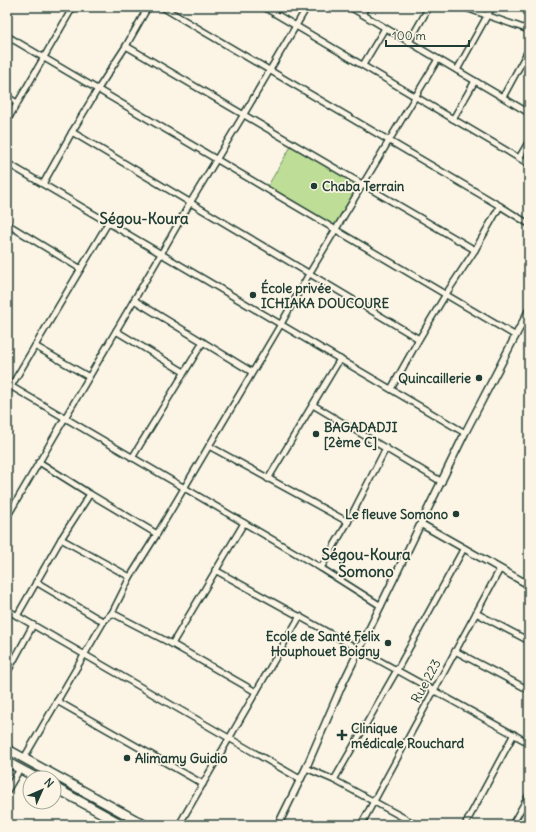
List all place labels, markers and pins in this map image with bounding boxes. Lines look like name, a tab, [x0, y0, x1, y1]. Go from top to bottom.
place label: Chaba Terrain	[322, 178, 405, 195]
marker: Chaba Terrain	[309, 181, 319, 191]
place label: École privée ICHIAKA DOUCOURE	[261, 279, 389, 312]
marker: École privée ICHIAKA DOUCOURE	[248, 290, 258, 300]
place label: Quincaillerie	[398, 370, 471, 387]
marker: Quincaillerie	[474, 373, 484, 383]
place label: BAGADADJI [2ème C]	[324, 419, 398, 451]
marker: BAGADADJI [2ème C]	[311, 429, 321, 439]
place label: Le fleuve Somono	[345, 506, 448, 523]
marker: Le fleuve Somono	[451, 509, 461, 519]
place label: Ecole de Santé Felix Houphouet Boigny	[266, 628, 381, 660]
marker: Ecole de Santé Felix Houphouet Boigny	[383, 638, 393, 648]
place label: Clinique médicale Rouchard	[351, 720, 465, 752]
marker: Clinique médicale Rouchard	[336, 729, 348, 741]
place label: Alimamy Guidio	[135, 750, 228, 767]
marker: Alimamy Guidio	[122, 753, 132, 763]

